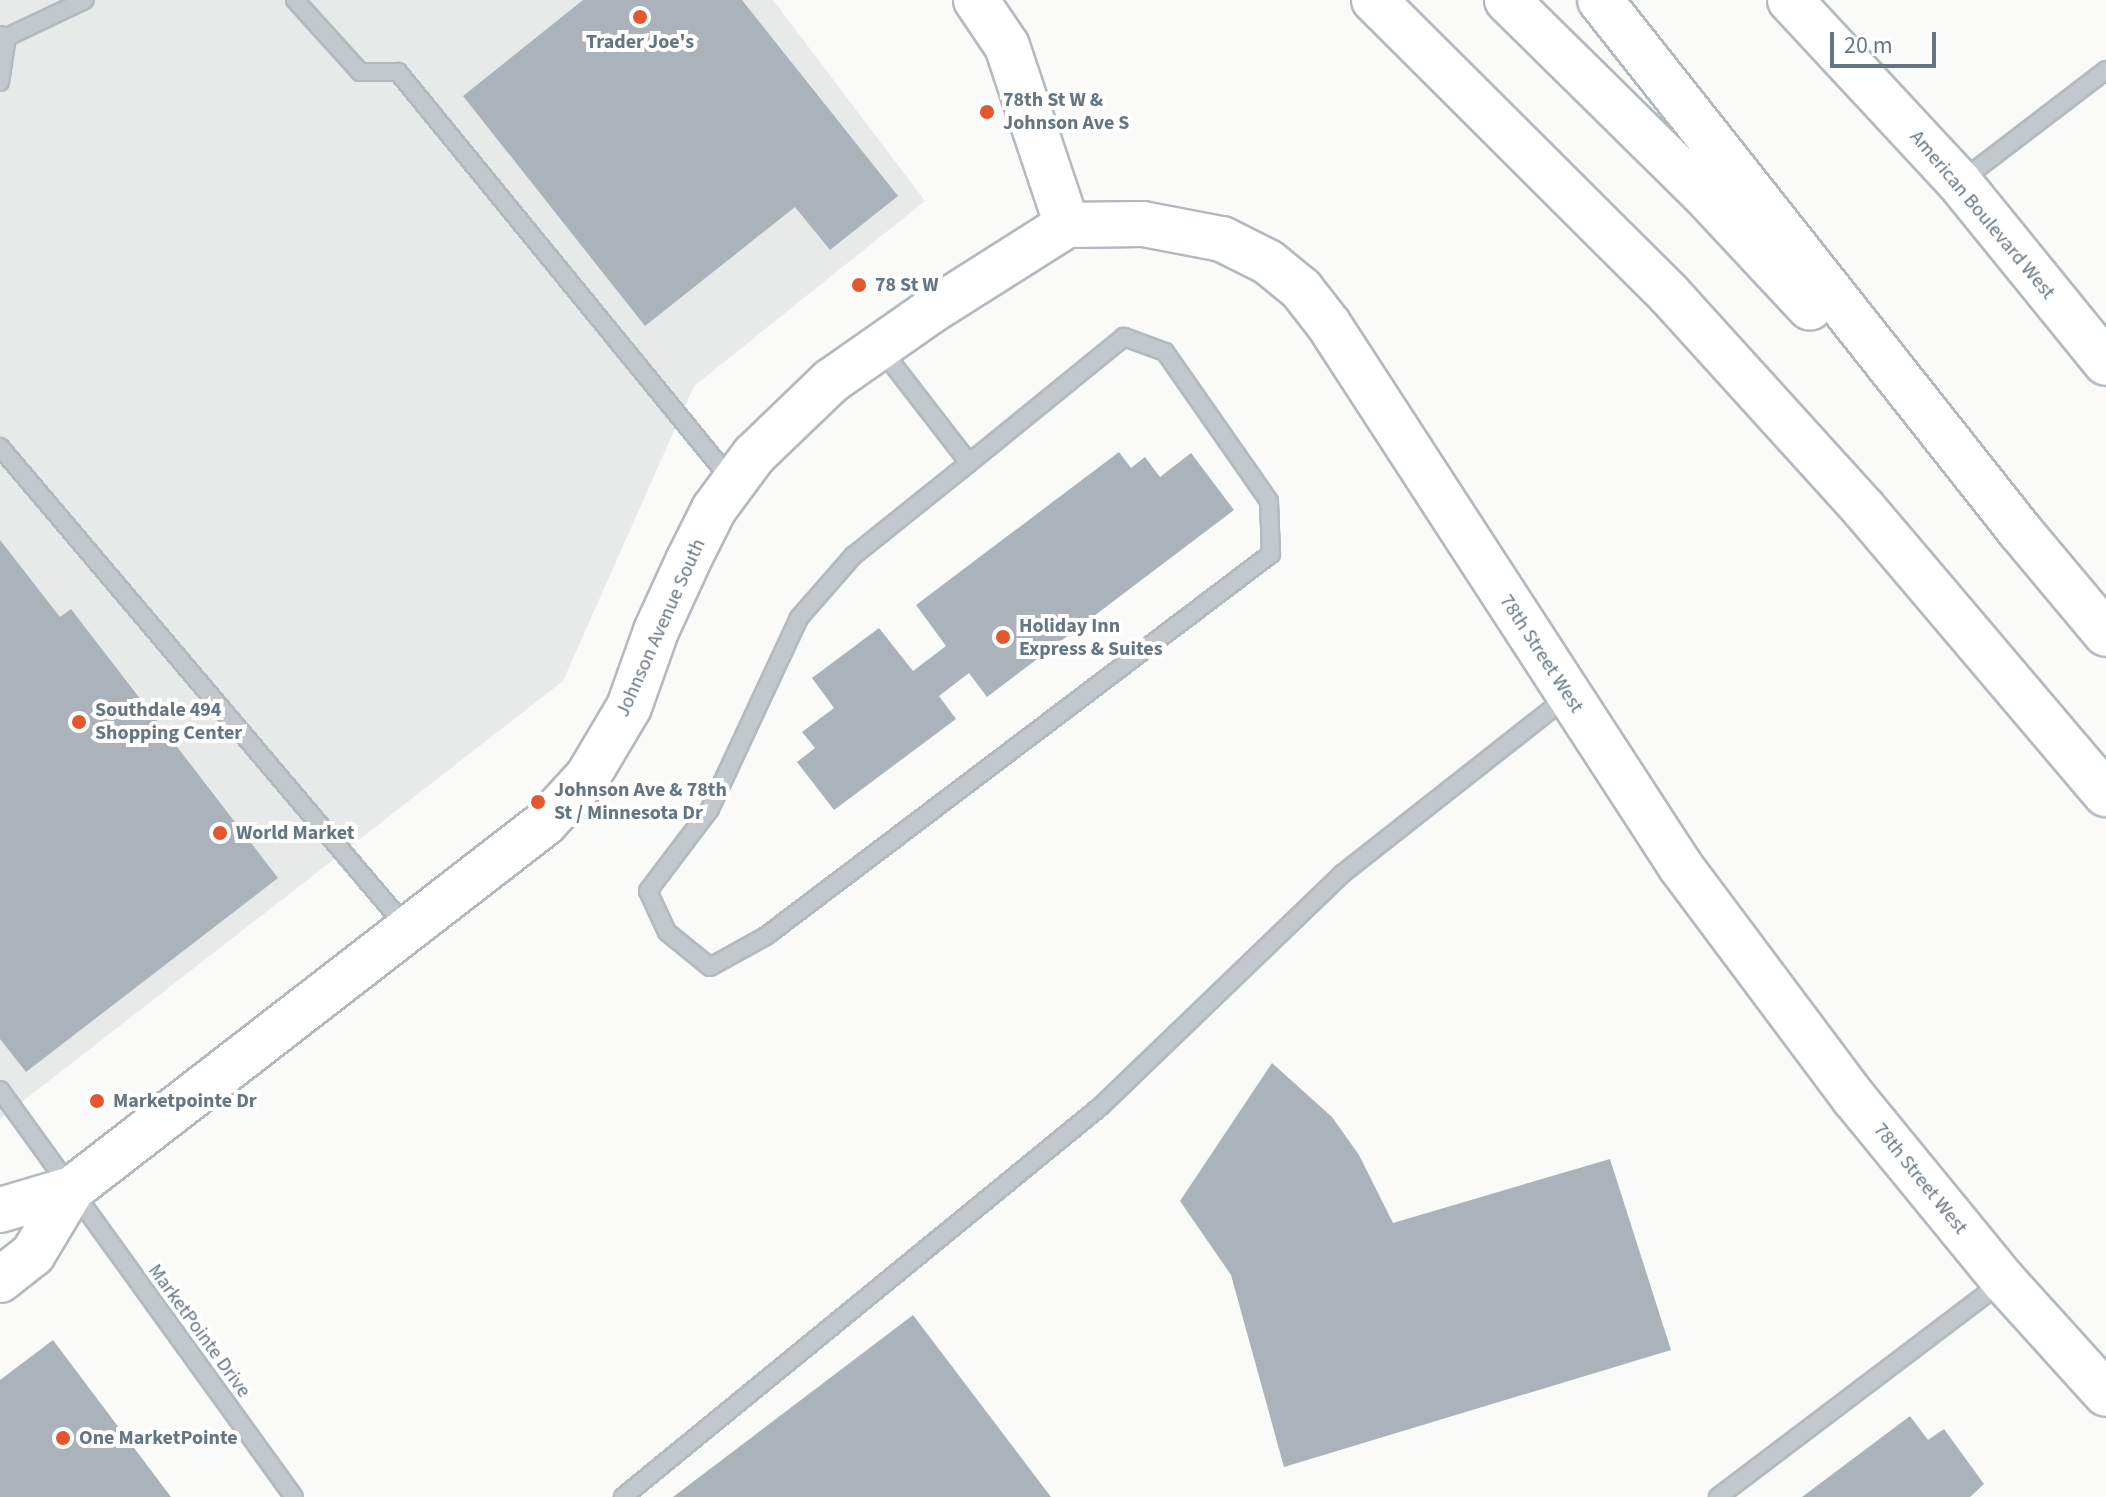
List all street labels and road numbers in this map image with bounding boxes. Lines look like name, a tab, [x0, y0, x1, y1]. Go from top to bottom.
street label: American Boulevard West	[1904, 126, 2060, 304]
street label: Johnson Avenue South	[611, 535, 711, 721]
street label: 78th Street West	[1494, 590, 1588, 718]
street label: 78th Street West	[1868, 1119, 1972, 1239]
street label: MarketPointe Drive	[143, 1260, 255, 1402]

